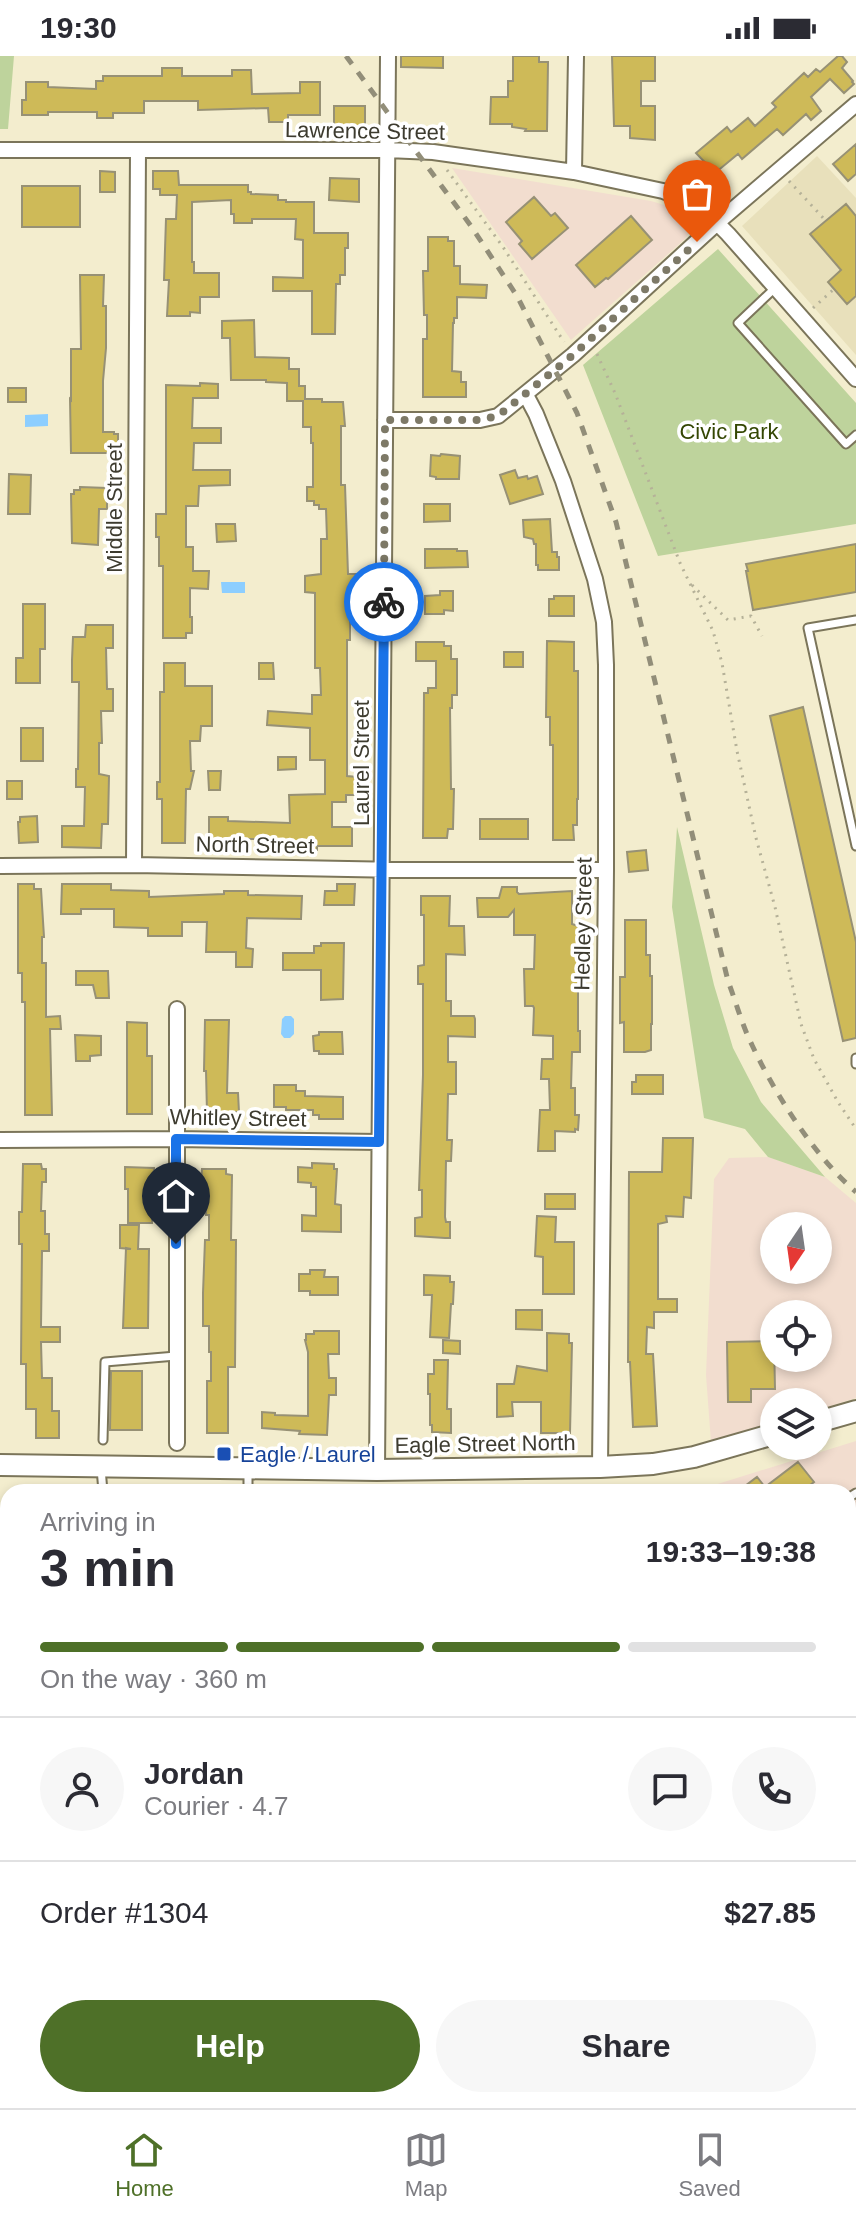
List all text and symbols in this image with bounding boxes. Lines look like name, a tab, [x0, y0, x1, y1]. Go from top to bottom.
text: 19:30	[40, 11, 117, 44]
street label: Lawrence Street	[285, 117, 445, 145]
pin	[663, 160, 731, 242]
icon: bag	[675, 172, 719, 216]
park label: Civic Park	[679, 419, 780, 444]
street label: Middle Street	[102, 443, 127, 573]
courier	[344, 562, 424, 642]
icon: bike	[362, 580, 406, 624]
street label: Laurel Street	[349, 700, 374, 826]
street label: North Street	[195, 831, 315, 859]
street label: Hedley Street	[569, 857, 597, 991]
street label: Whitley Street	[169, 1104, 307, 1132]
pin	[142, 1162, 210, 1244]
icon: home	[154, 1174, 198, 1218]
north arrow	[760, 1212, 832, 1284]
map controls	[760, 1212, 832, 1460]
button: locate	[760, 1300, 832, 1372]
button: layers	[760, 1388, 832, 1460]
street label: Eagle Street North	[394, 1430, 576, 1458]
place label: Eagle / Laurel	[240, 1442, 376, 1467]
marker: Eagle / Laurel	[215, 1445, 233, 1463]
text: Arriving in	[40, 1507, 156, 1537]
text: 19:33–19:38	[646, 1535, 816, 1568]
text: 3 min	[40, 1539, 176, 1597]
text: On the way · 360 m	[40, 1664, 267, 1694]
button: person	[40, 1747, 124, 1831]
button: chat	[628, 1747, 712, 1831]
button: phone	[732, 1747, 816, 1831]
text: Jordan	[144, 1757, 244, 1790]
text: Courier · 4.7	[144, 1791, 289, 1821]
text: Order #1304	[40, 1896, 208, 1929]
text: $27.85	[724, 1896, 816, 1929]
button: Help	[40, 2000, 420, 2092]
button: Share	[436, 2000, 816, 2092]
tab: Home	[115, 2128, 174, 2202]
tab: Map	[404, 2128, 448, 2202]
tab: Saved	[678, 2128, 741, 2202]

